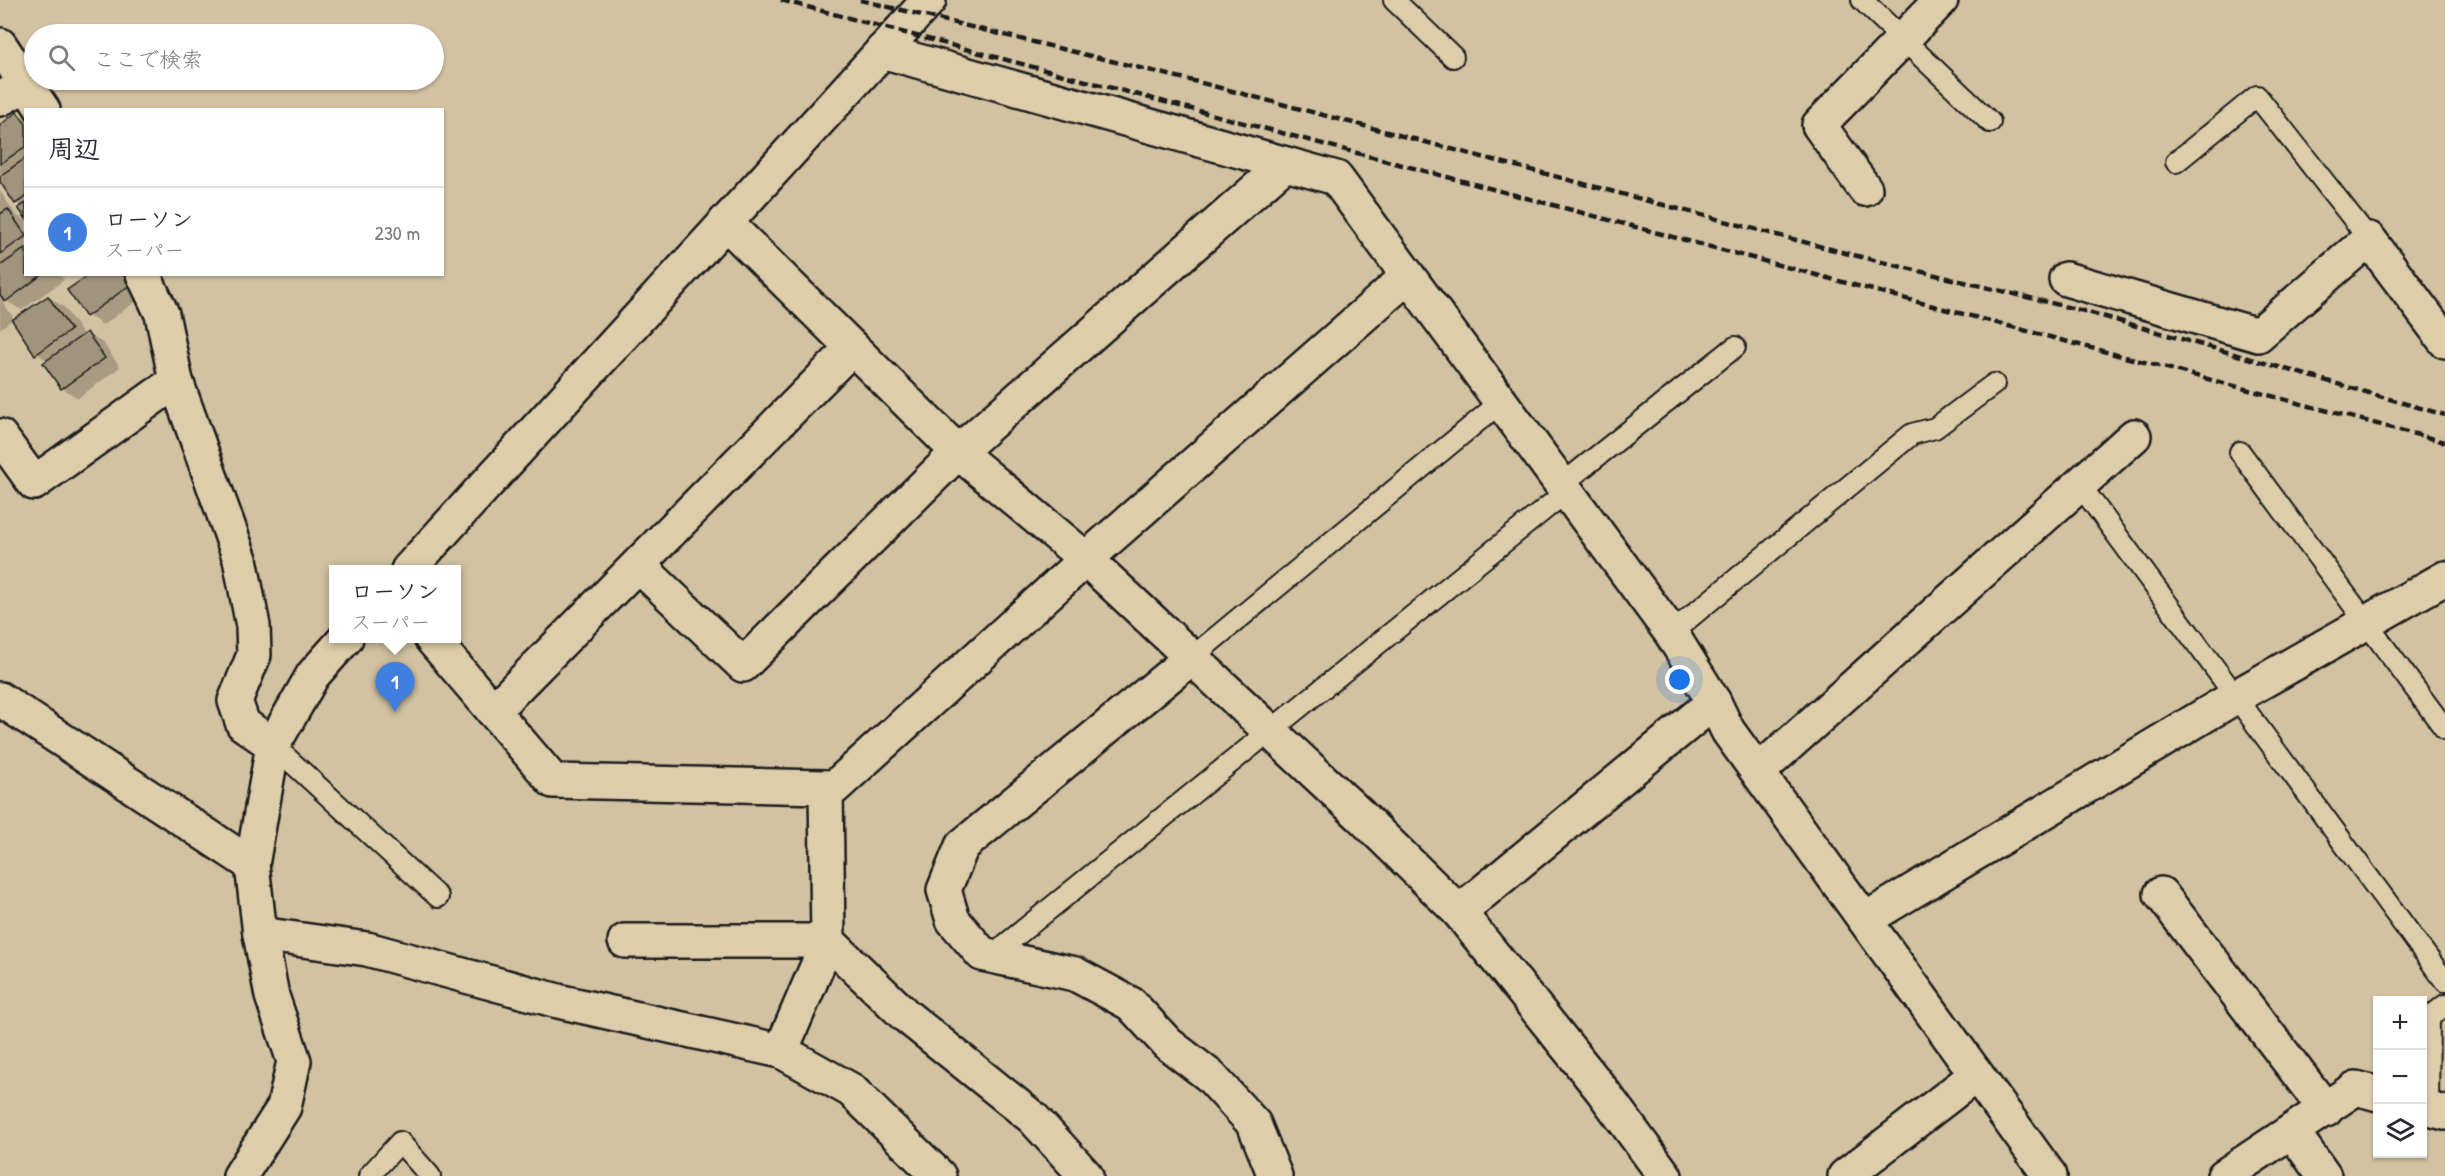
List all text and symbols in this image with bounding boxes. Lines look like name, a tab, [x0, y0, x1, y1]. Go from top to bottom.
search box	[24, 24, 444, 90]
icon: search	[45, 41, 78, 74]
text: ここで検索	[93, 44, 203, 74]
text: 周辺	[48, 131, 100, 166]
text: ローソン	[105, 204, 193, 234]
text: 1	[64, 219, 71, 246]
text: 230 m	[375, 219, 420, 246]
text: スーパー	[105, 236, 184, 263]
popup	[329, 565, 461, 643]
text: ローソン	[351, 576, 439, 606]
text: スーパー	[351, 608, 430, 635]
pin: 1	[376, 662, 414, 712]
your location	[1665, 665, 1694, 694]
map controls	[2373, 996, 2427, 1158]
button: +	[2373, 996, 2427, 1050]
button: −	[2373, 1050, 2427, 1104]
button: layers	[2373, 1104, 2427, 1158]

